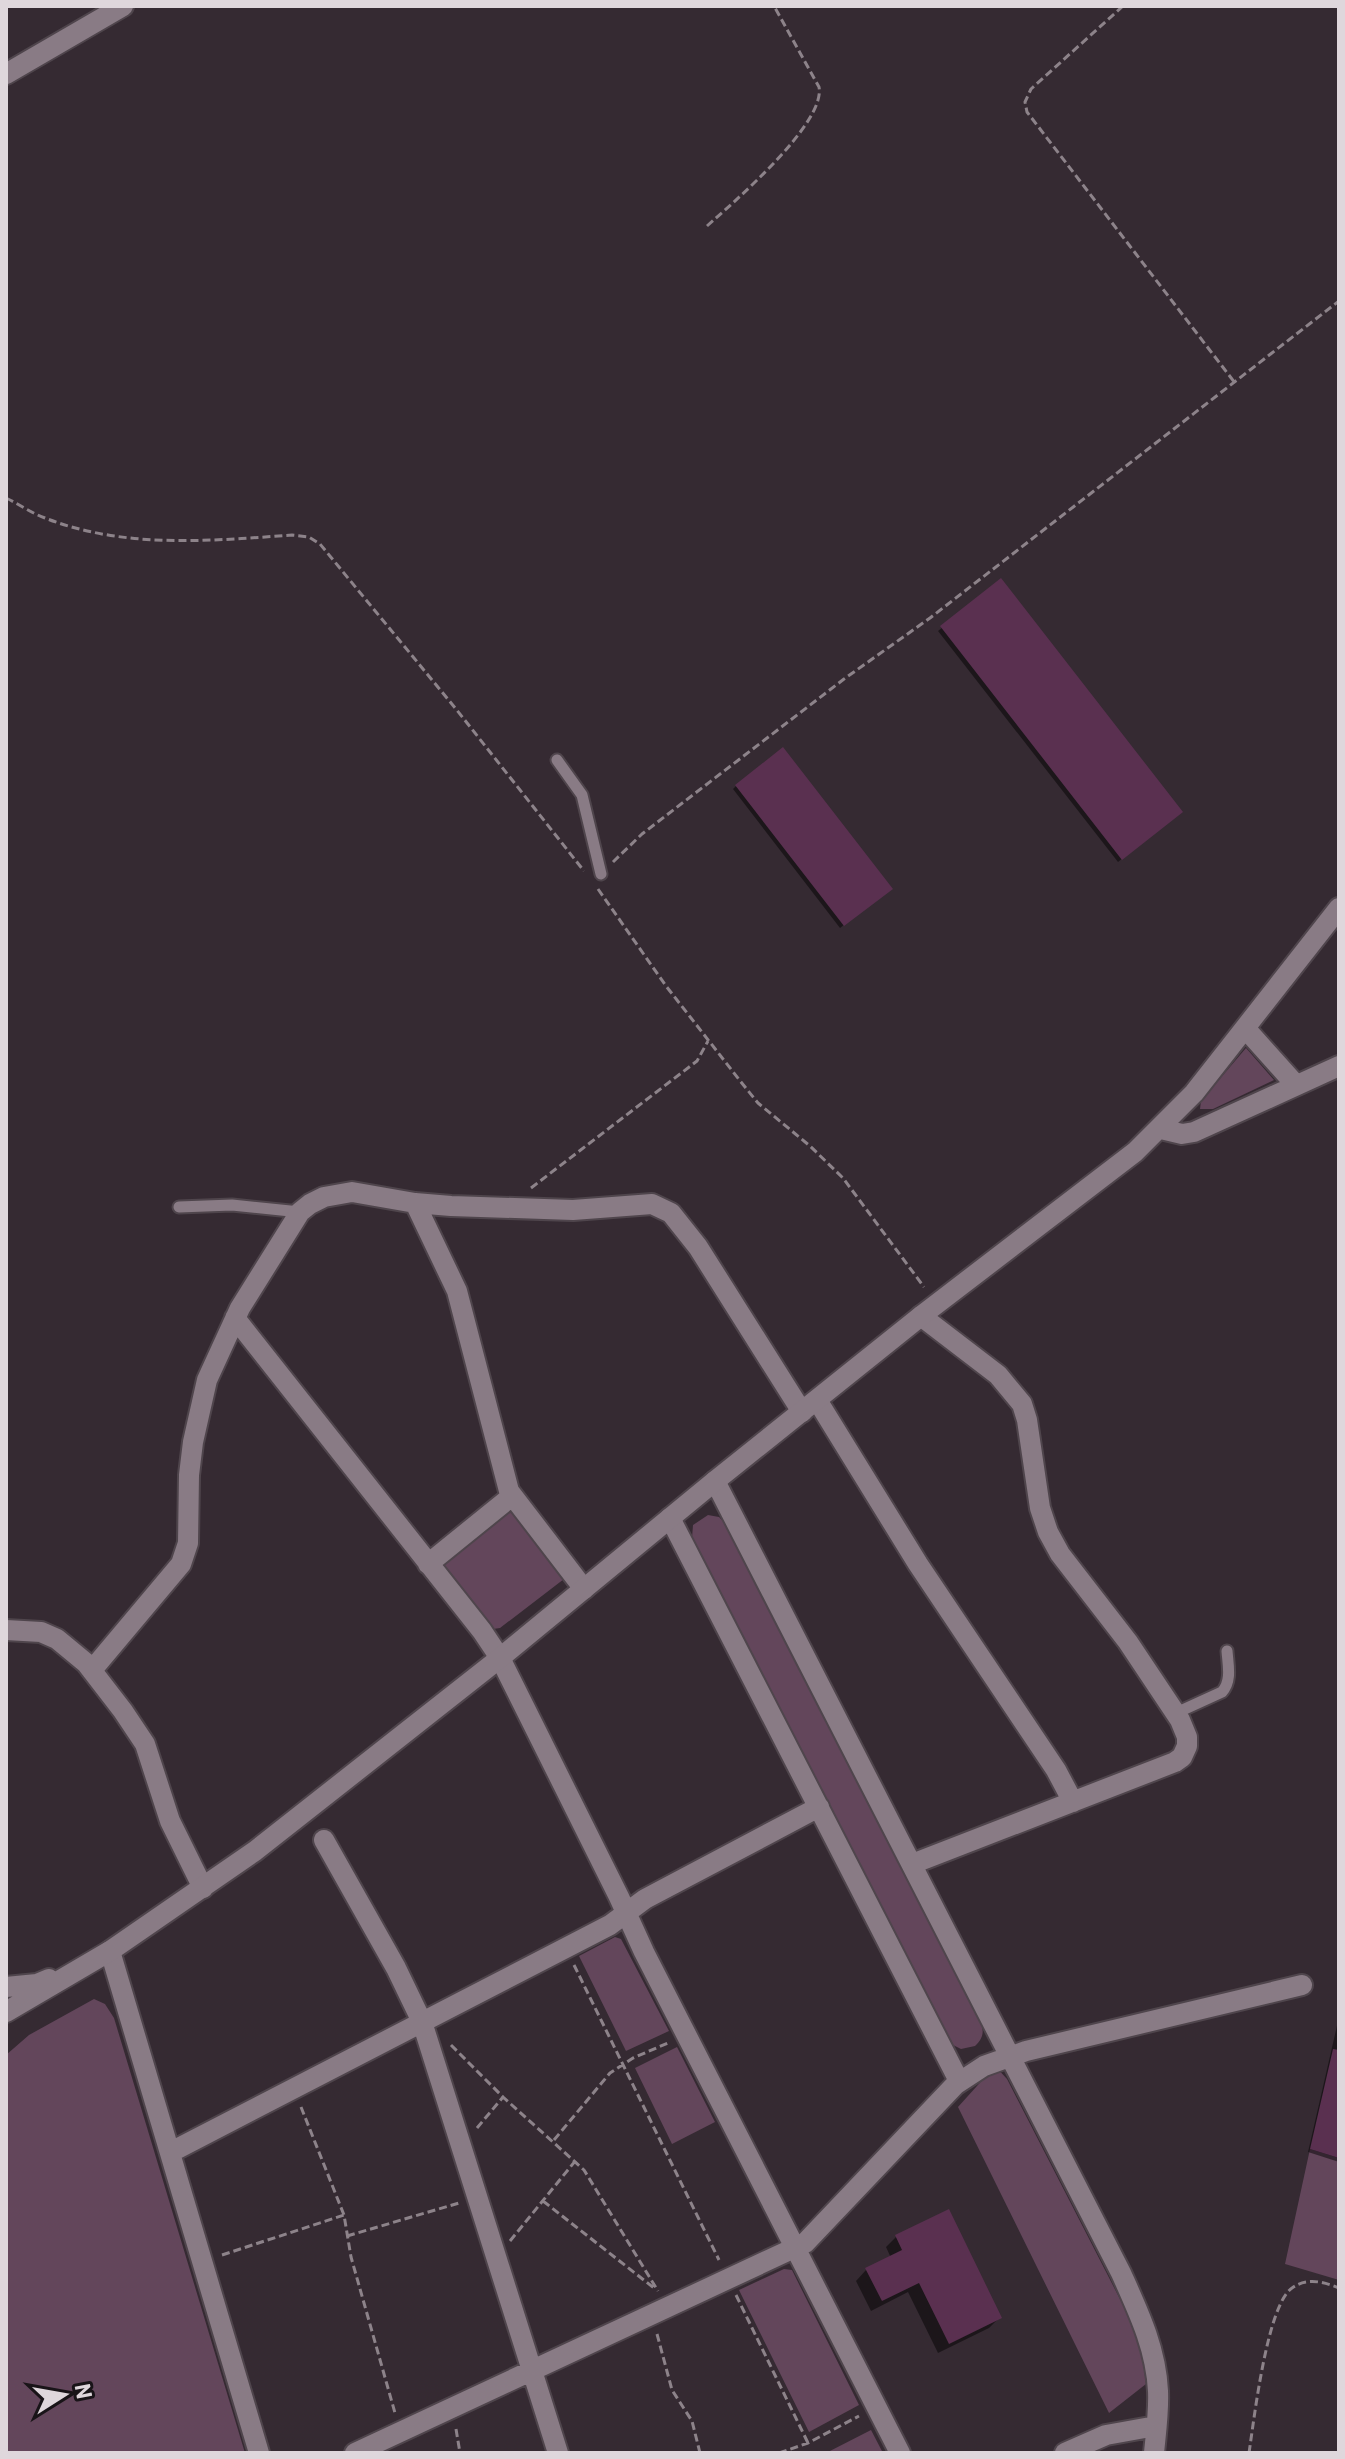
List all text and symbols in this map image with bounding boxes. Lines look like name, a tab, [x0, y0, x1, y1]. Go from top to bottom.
north arrow	[24, 2355, 104, 2435]
text: N	[70, 2381, 99, 2401]

